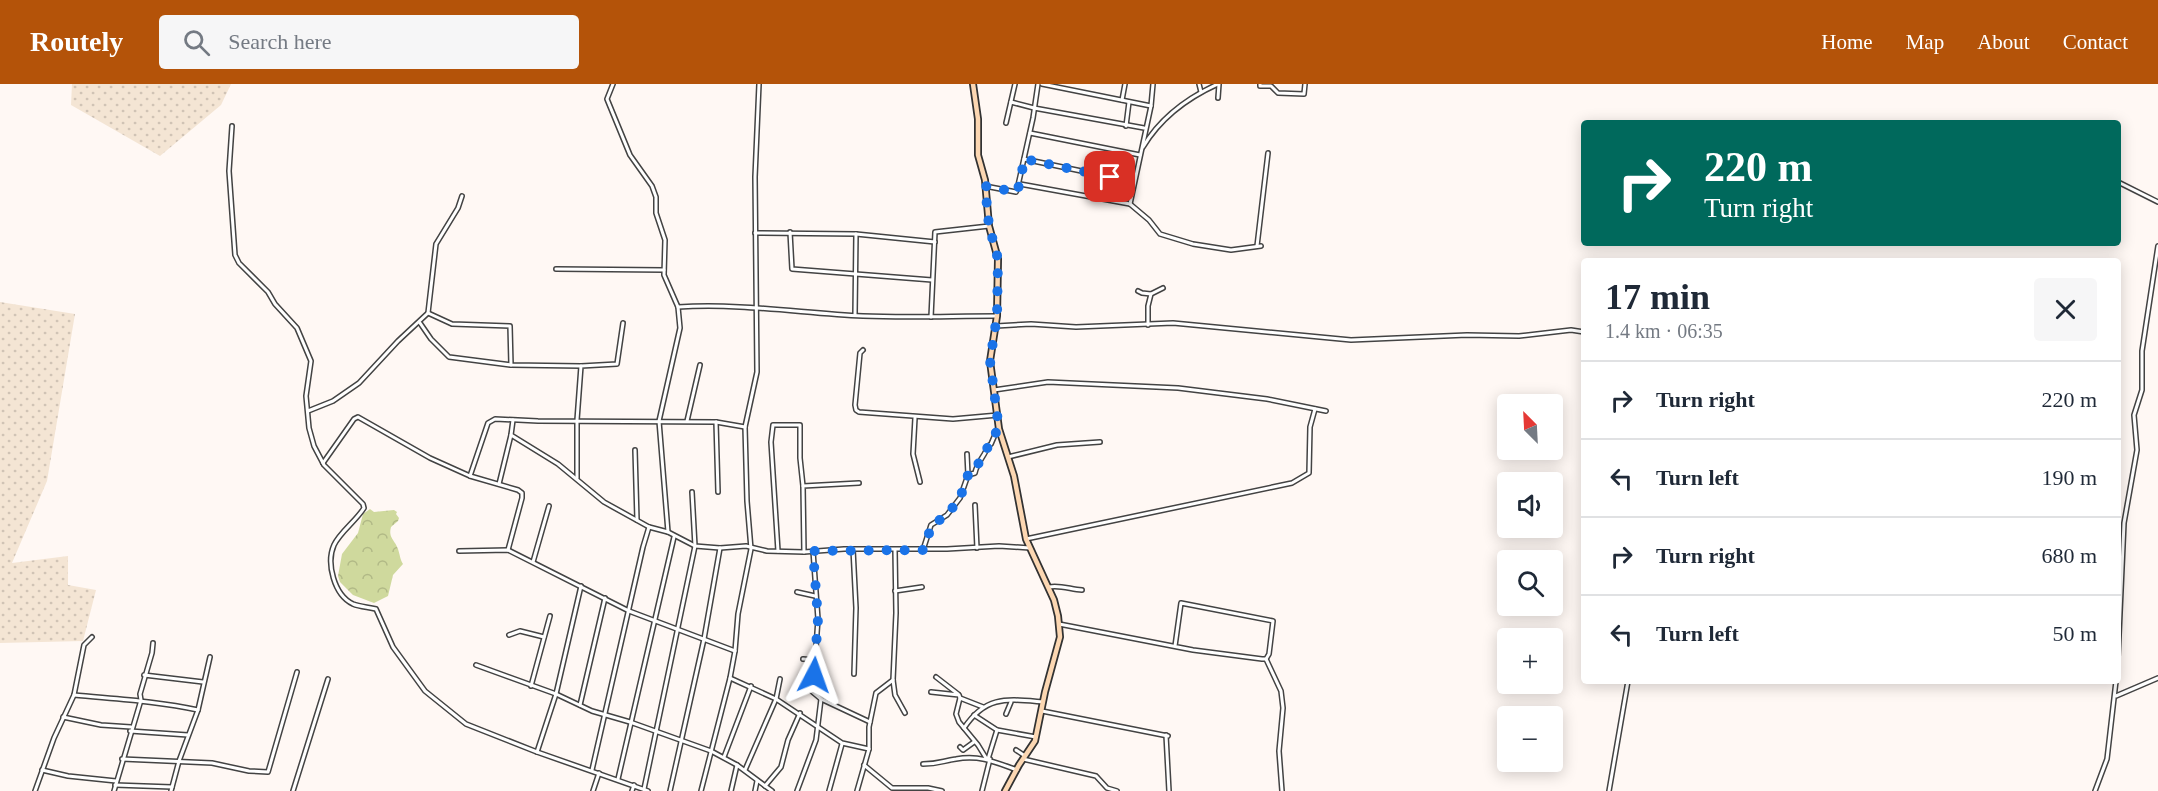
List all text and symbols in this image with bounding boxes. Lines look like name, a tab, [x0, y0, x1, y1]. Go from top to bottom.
search box	[159, 15, 579, 69]
text: Routely	[30, 26, 123, 57]
icon: search	[180, 26, 213, 59]
text: Search here	[228, 29, 332, 54]
text: Home	[1821, 30, 1873, 54]
text: Map	[1906, 30, 1944, 54]
text: About	[1977, 30, 2030, 54]
text: Contact	[2063, 30, 2128, 54]
icon: right	[1605, 144, 1683, 222]
text: 220 m	[1704, 144, 1813, 190]
pin	[1084, 151, 1135, 202]
icon: arrive	[1093, 160, 1126, 193]
text: Turn right	[1704, 193, 1813, 223]
text: 17 min	[1605, 277, 1710, 317]
button: close	[2034, 278, 2097, 341]
text: 1.4 km · 06:35	[1605, 320, 1723, 342]
icon: right	[1605, 384, 1638, 417]
text: Turn right	[1656, 387, 1755, 412]
text: 220 m	[2041, 387, 2097, 412]
north arrow	[1497, 394, 1563, 460]
map controls	[1497, 394, 1563, 772]
icon: left	[1605, 462, 1638, 495]
text: Turn left	[1656, 465, 1739, 490]
text: 190 m	[2041, 465, 2097, 490]
button: sound	[1497, 472, 1563, 538]
icon: right	[1605, 540, 1638, 573]
text: Turn right	[1656, 543, 1755, 568]
text: 680 m	[2041, 543, 2097, 568]
button: search	[1497, 550, 1563, 616]
icon: left	[1605, 618, 1638, 651]
text: Turn left	[1656, 621, 1739, 646]
text: 50 m	[2052, 621, 2097, 646]
button: +	[1497, 628, 1563, 694]
position arrow	[782, 643, 846, 707]
button: −	[1497, 706, 1563, 772]

